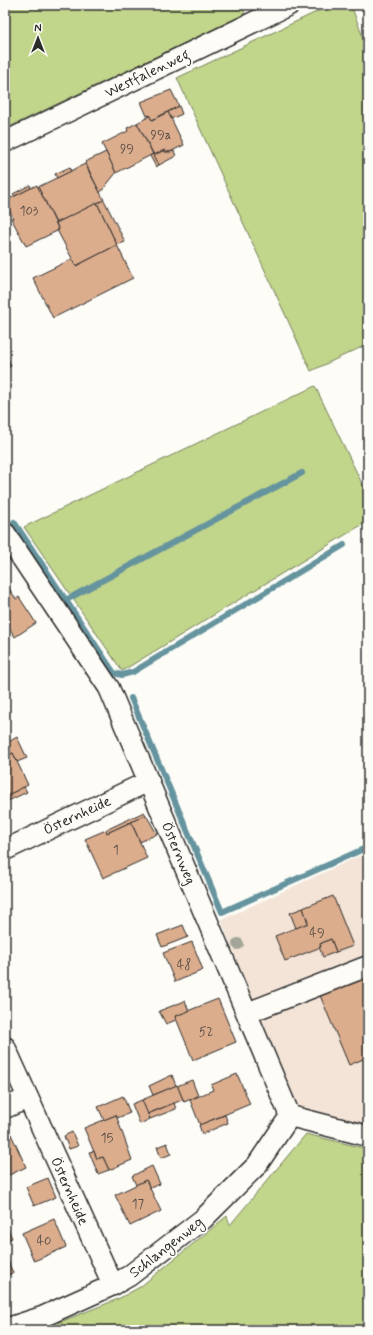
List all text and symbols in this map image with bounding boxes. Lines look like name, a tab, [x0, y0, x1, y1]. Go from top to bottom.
north arrow	[18, 18, 58, 58]
text: N	[34, 22, 42, 36]
street label: Westfalenweg	[102, 45, 194, 104]
house number: 99a	[151, 127, 172, 144]
house number: 99	[120, 141, 134, 158]
house number: 103	[20, 203, 39, 220]
street label: Östernheide	[40, 791, 115, 840]
street label: Östernweg	[156, 819, 200, 888]
house number: 1	[113, 842, 119, 859]
house number: 49	[309, 925, 325, 942]
house number: 48	[177, 957, 191, 974]
house number: 52	[199, 1024, 213, 1041]
house number: 15	[101, 1130, 113, 1147]
street label: Östernheide	[45, 1154, 93, 1229]
house number: 17	[132, 1196, 145, 1213]
street label: Schlangenweg	[125, 1212, 208, 1284]
house number: 40	[36, 1233, 52, 1250]

